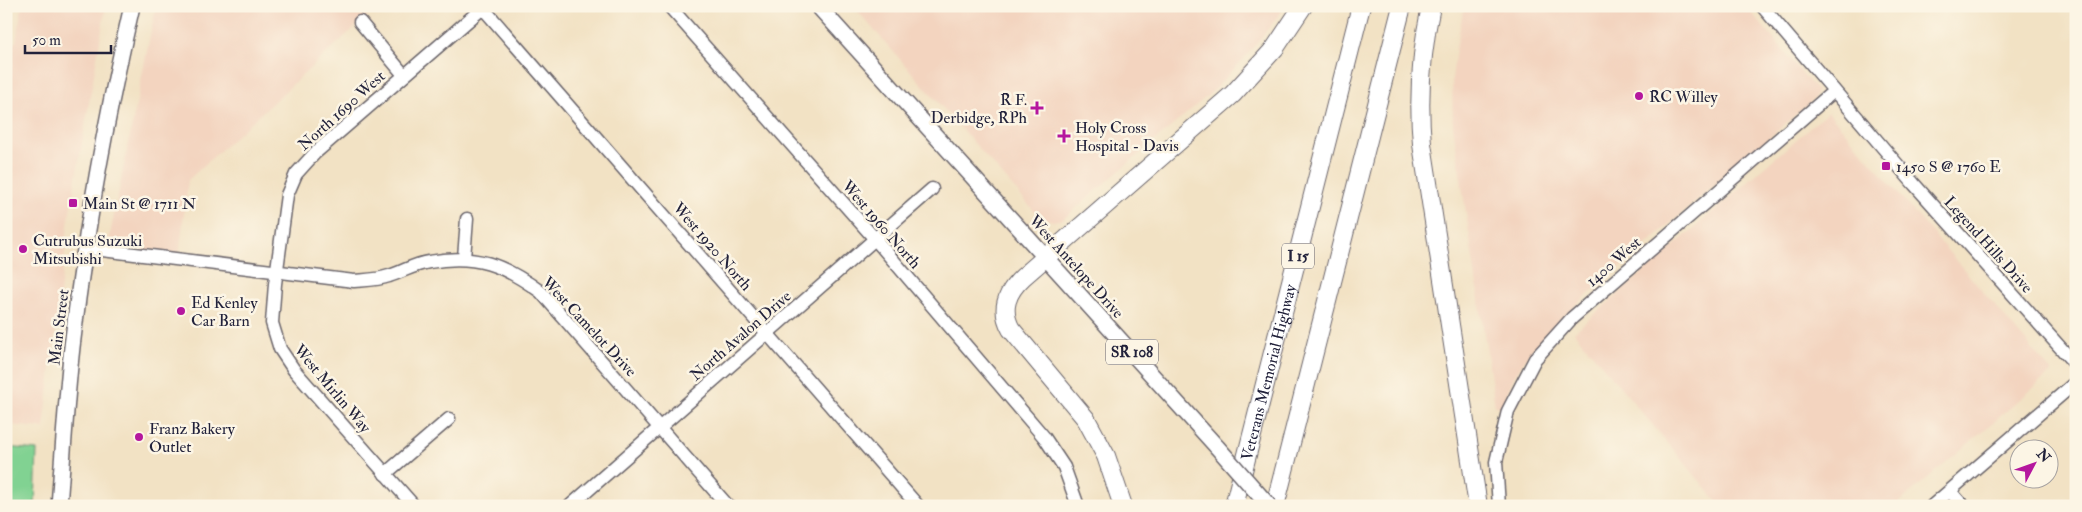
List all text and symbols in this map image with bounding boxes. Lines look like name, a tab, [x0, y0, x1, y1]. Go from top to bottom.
scale bar	[25, 22, 111, 54]
text: 50 m	[32, 31, 61, 50]
street label: North 1690 West	[294, 66, 389, 155]
place label: RC Willey	[1649, 87, 1719, 107]
place label: R F. Derbidge, RPh	[931, 90, 1028, 128]
marker: RC Willey	[1633, 90, 1645, 102]
marker: R F. Derbidge, RPh	[1031, 102, 1043, 114]
place label: Holy Cross Hospital - Davis	[1075, 118, 1179, 157]
marker: Holy Cross Hospital - Davis	[1057, 129, 1071, 143]
place label: 1450 S @ 1760 E	[1896, 157, 2001, 177]
marker: 1450 S @ 1760 E	[1880, 160, 1892, 172]
street label: West 1960 North	[837, 176, 925, 273]
street label: Legend Hills Drive	[1940, 192, 2037, 297]
place label: Main St @ 1711 N	[83, 194, 197, 214]
marker: Main St @ 1711 N	[67, 197, 79, 209]
street label: West 1920 North	[668, 198, 756, 295]
street label: West Antelope Drive	[1023, 210, 1128, 323]
place label: Cutrubus Suzuki Mitsubishi	[33, 231, 142, 269]
street label: 1400 West	[1582, 232, 1645, 291]
marker: Cutrubus Suzuki Mitsubishi	[17, 243, 29, 255]
road number: I 15	[1282, 244, 1314, 268]
street label: West Camelot Drive	[537, 272, 641, 381]
street label: Veterans Memorial Highway	[1237, 281, 1301, 463]
street label: North Avalon Drive	[686, 286, 796, 385]
street label: Main Street	[44, 288, 74, 366]
place label: Ed Kenley Car Barn	[191, 293, 258, 331]
marker: Ed Kenley Car Barn	[175, 305, 187, 317]
street label: West Mirlin Way	[289, 340, 376, 438]
road number: SR 108	[1106, 340, 1158, 364]
place label: Franz Bakery Outlet	[149, 419, 236, 457]
marker: Franz Bakery Outlet	[133, 431, 145, 443]
north arrow	[2010, 440, 2060, 490]
text: N	[2032, 445, 2054, 466]

